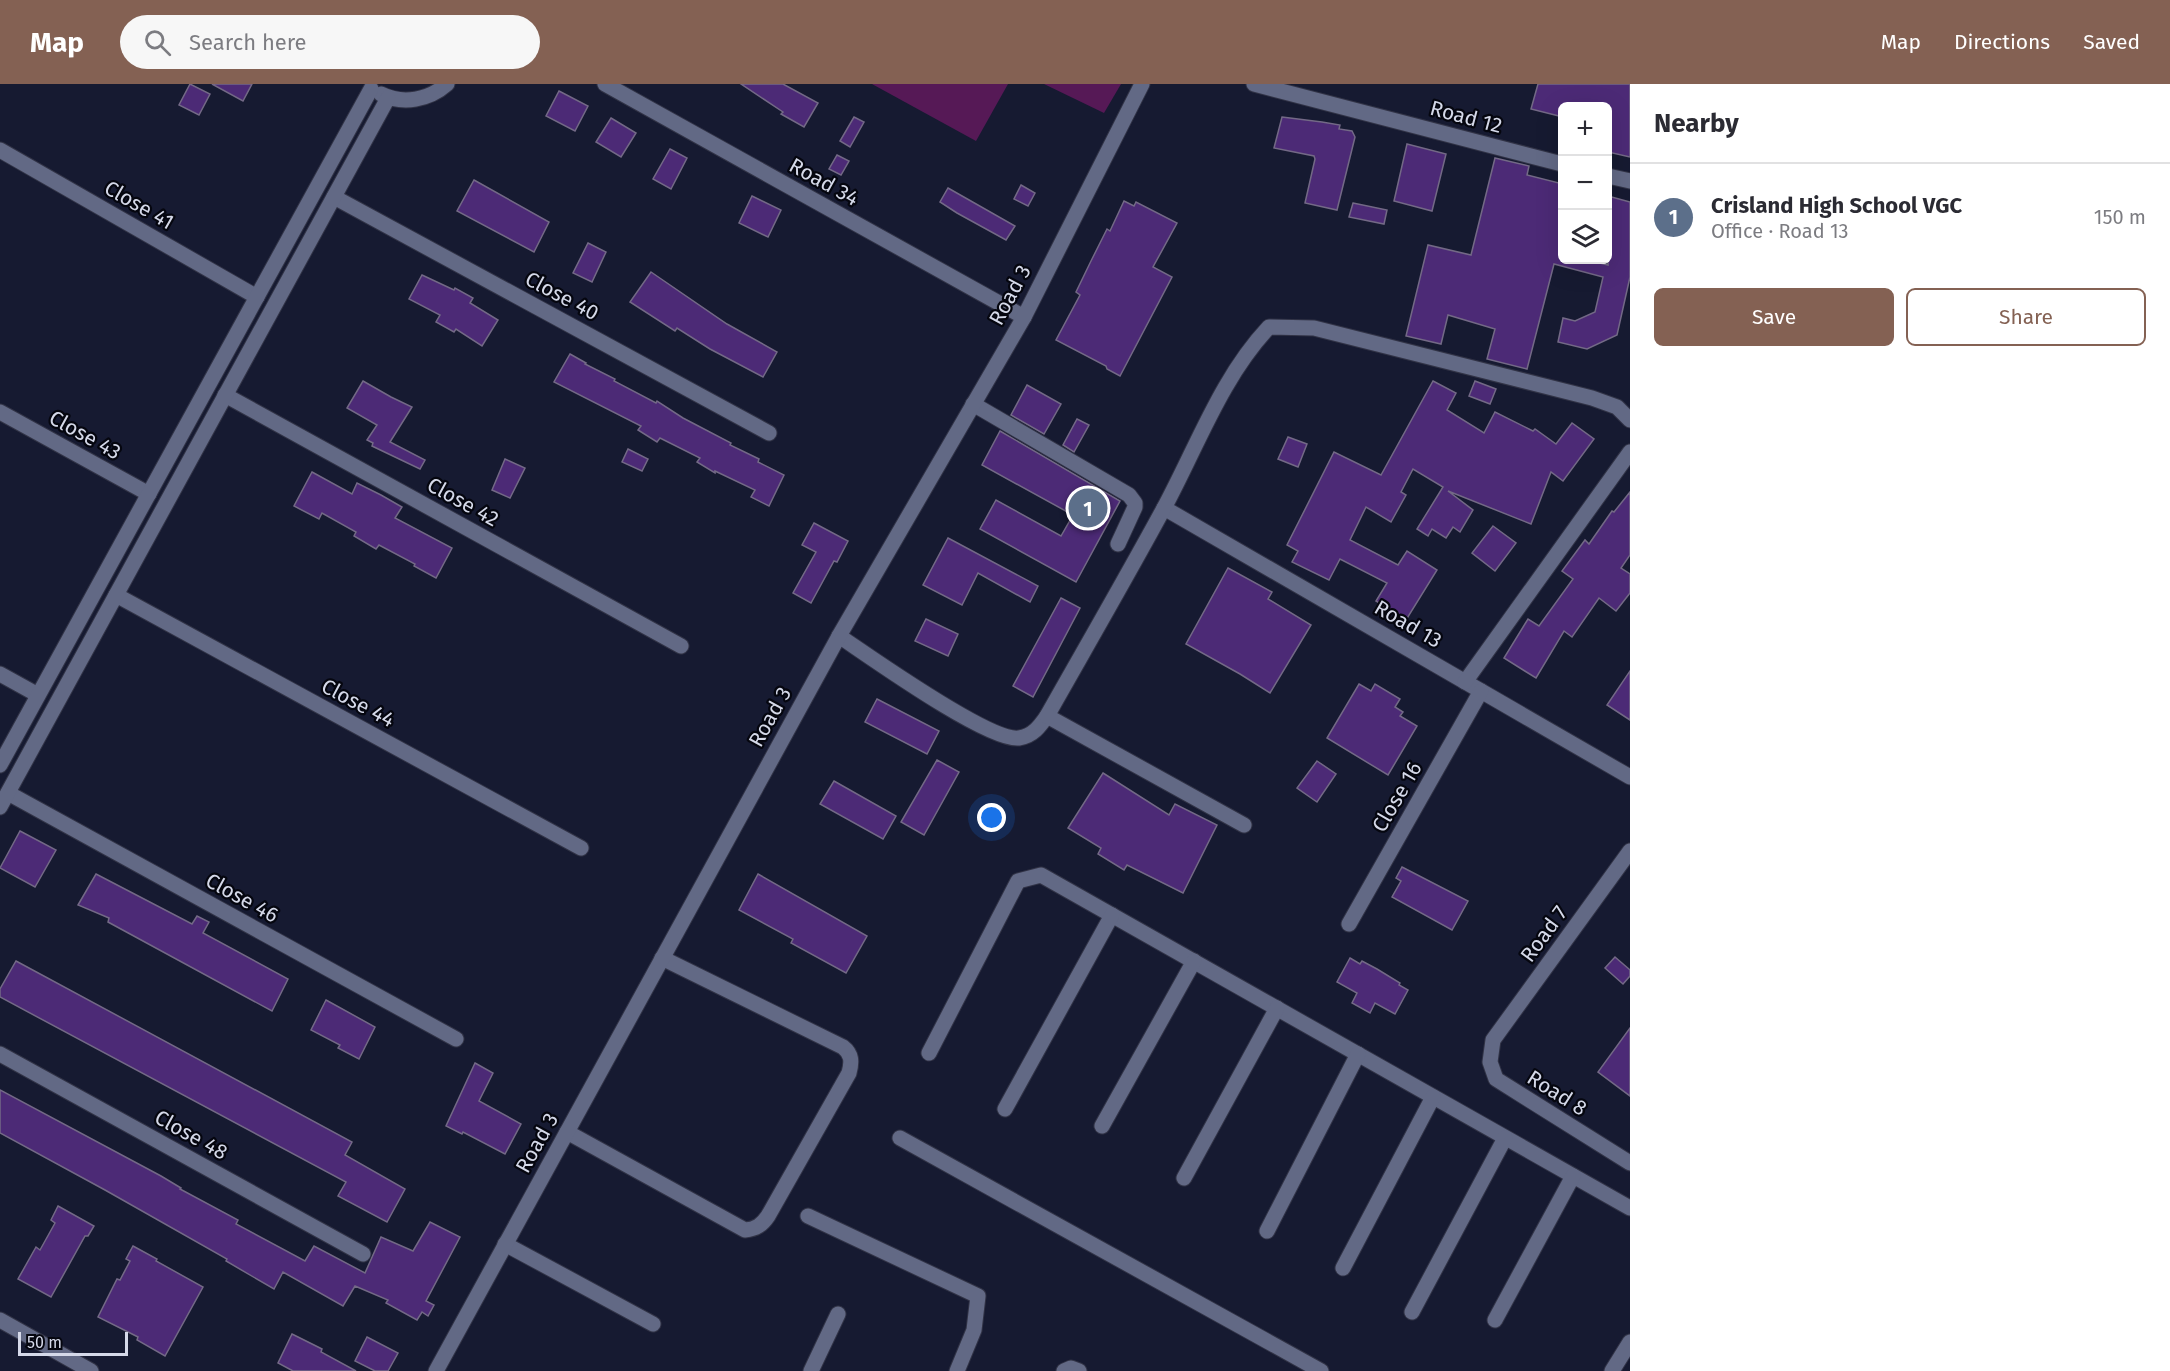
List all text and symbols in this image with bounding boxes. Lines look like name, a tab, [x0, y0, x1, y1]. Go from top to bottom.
search box	[120, 15, 540, 69]
text: Map	[30, 26, 84, 59]
icon: search	[141, 26, 174, 59]
text: Search here	[189, 29, 307, 56]
text: Map	[1881, 29, 1921, 55]
text: Directions	[1954, 29, 2050, 55]
text: Saved	[2083, 29, 2140, 55]
street label: Road 12	[1427, 95, 1505, 139]
map controls	[1558, 102, 1612, 264]
button: +	[1558, 102, 1612, 156]
text: Nearby	[1654, 108, 1739, 139]
street label: Road 34	[785, 152, 863, 212]
button: −	[1558, 156, 1612, 210]
street label: Close 41	[100, 175, 178, 235]
text: Crisland High School VGC	[1711, 192, 1962, 219]
text: 1	[1669, 205, 1678, 229]
text: 150 m	[2094, 205, 2146, 229]
button: layers	[1558, 210, 1612, 264]
text: Office · Road 13	[1711, 219, 1849, 243]
street label: Road 3	[983, 260, 1037, 330]
street label: Close 40	[521, 266, 603, 326]
button: Save	[1654, 288, 1894, 346]
button: Share	[1906, 288, 2146, 346]
street label: Close 43	[45, 405, 125, 465]
street label: Close 42	[423, 472, 503, 532]
pin: 1	[1068, 486, 1108, 530]
street label: Road 13	[1370, 594, 1446, 654]
street label: Close 44	[317, 673, 399, 733]
street label: Road 3	[743, 682, 797, 752]
street label: Close 16	[1366, 757, 1428, 837]
your location	[977, 803, 1006, 832]
street label: Close 46	[201, 867, 283, 929]
street label: Road 7	[1515, 901, 1573, 967]
street label: Road 8	[1522, 1065, 1592, 1121]
street label: Close 48	[150, 1104, 232, 1166]
street label: Road 3	[510, 1108, 564, 1178]
scale bar	[18, 1329, 128, 1356]
text: 50 m	[27, 1333, 62, 1352]

